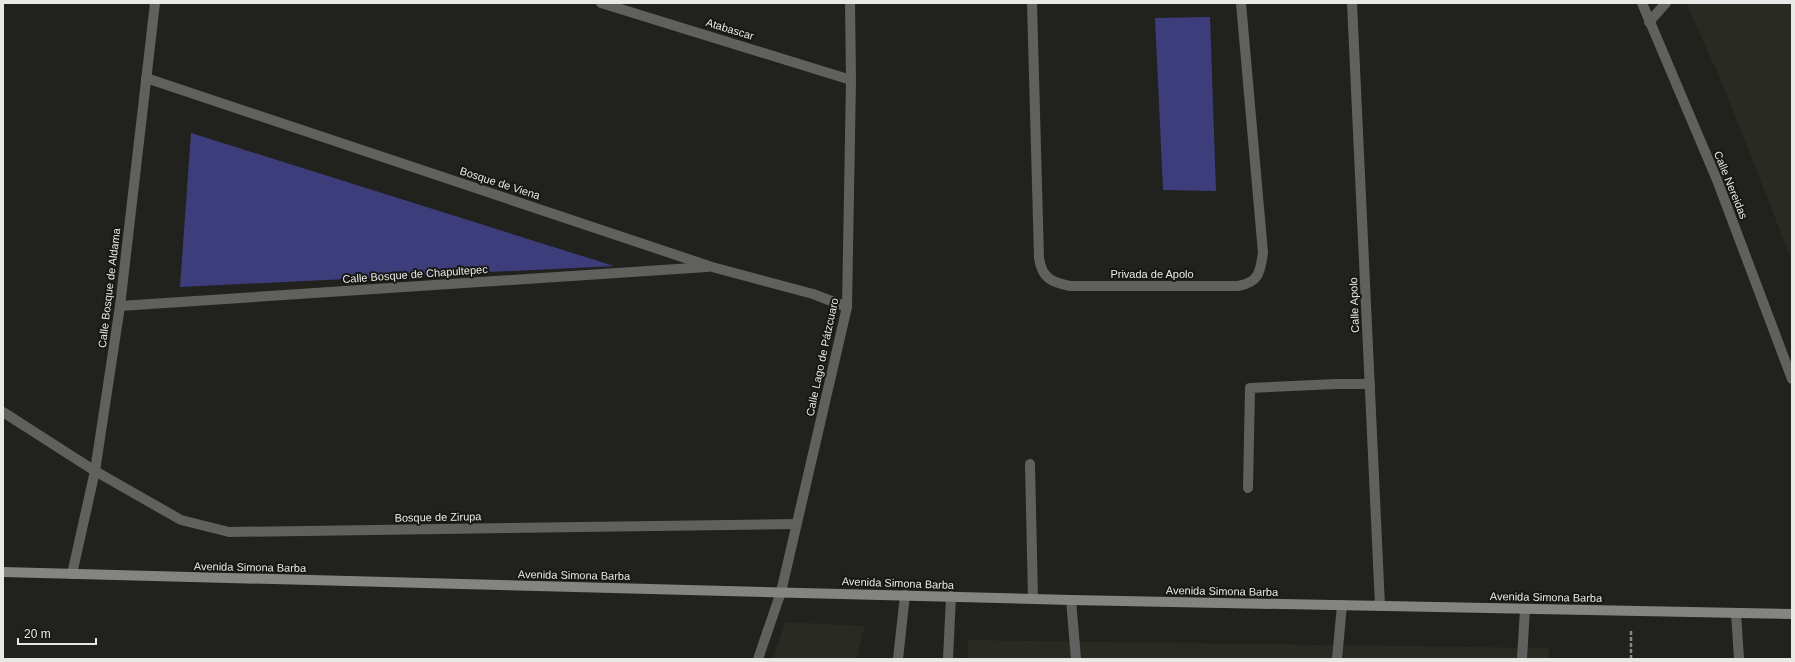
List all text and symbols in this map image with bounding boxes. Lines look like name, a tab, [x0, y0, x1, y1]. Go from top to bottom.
street label: Atabascar	[705, 16, 756, 42]
street label: Calle Nereidas	[1712, 149, 1750, 221]
street label: Bosque de Viena	[458, 164, 542, 202]
street label: Calle Bosque de Aldama	[96, 227, 122, 349]
street label: Calle Bosque de Chapultepec	[342, 263, 489, 285]
street label: Privada de Apolo	[1110, 268, 1194, 280]
street label: Calle Apolo	[1347, 277, 1361, 333]
street label: Calle Lago de Pátzcuaro	[804, 297, 840, 417]
street label: Bosque de Zirupa	[394, 510, 482, 524]
street label: Avenida Simona Barba	[194, 560, 307, 574]
street label: Avenida Simona Barba	[518, 568, 631, 582]
street label: Avenida Simona Barba	[842, 575, 955, 591]
street label: Avenida Simona Barba	[1166, 584, 1279, 598]
street label: Avenida Simona Barba	[1490, 590, 1603, 604]
scale bar	[18, 620, 96, 646]
text: 20 m	[24, 627, 51, 641]

